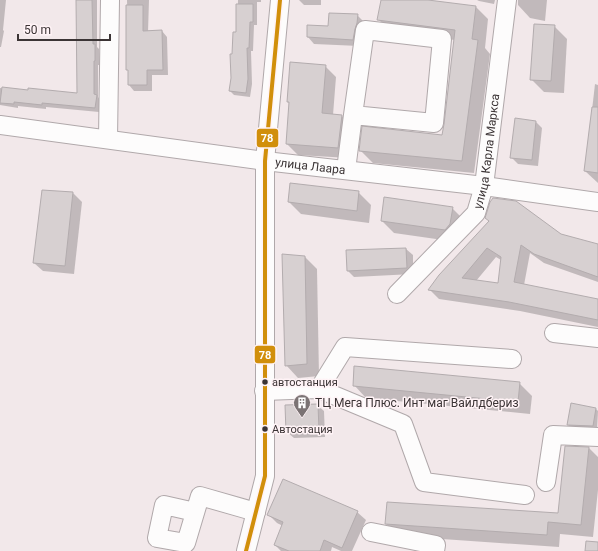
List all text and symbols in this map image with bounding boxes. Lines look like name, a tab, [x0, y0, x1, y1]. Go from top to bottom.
scale bar	[18, 16, 110, 42]
text: 50 m	[24, 23, 51, 37]
street label: улица Карла Маркса	[471, 93, 502, 210]
line badge: 78	[256, 128, 279, 148]
text: 78	[261, 132, 273, 145]
street label: улица Лаара	[274, 155, 346, 177]
line badge: 78	[254, 345, 276, 364]
text: 78	[259, 349, 271, 362]
place label: автостанция	[272, 376, 338, 389]
marker: автостанция	[260, 377, 270, 387]
building icon: ТЦ Мега Плюс. Инт маг Вайлдбериз	[292, 393, 312, 418]
place label: ТЦ Мега Плюс. Инт маг Вайлдбериз	[315, 396, 519, 410]
place label: Автостация	[272, 423, 333, 436]
marker: Автостация	[260, 424, 270, 434]

